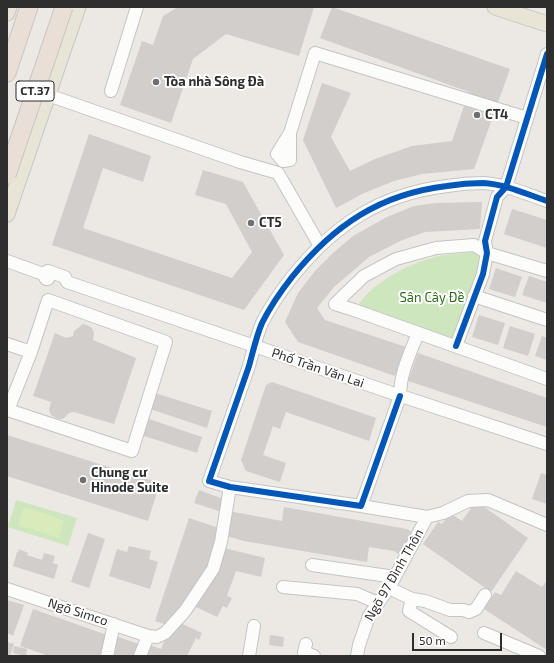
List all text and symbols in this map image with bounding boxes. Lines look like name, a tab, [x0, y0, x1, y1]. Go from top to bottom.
place label: Tòa nhà Sông Đà	[164, 74, 264, 90]
marker: Tòa nhà Sông Đà	[151, 77, 161, 87]
road number: CT.37	[16, 81, 54, 101]
place label: CT4	[485, 107, 508, 123]
marker: CT4	[472, 110, 482, 120]
place label: CT5	[259, 215, 282, 231]
marker: CT5	[246, 218, 256, 228]
park label: Sân Cây Đề	[400, 290, 464, 306]
street label: Phố Trần Văn Lai	[270, 345, 366, 391]
place label: Chung cư Hinode Suite	[91, 465, 169, 496]
marker: Chung cư Hinode Suite	[78, 475, 88, 485]
street label: Ngõ 97 Đình Thôn	[361, 526, 427, 624]
street label: Ngõ Simco	[46, 595, 110, 629]
scale bar	[414, 625, 504, 651]
text: 50 m	[419, 633, 446, 647]

